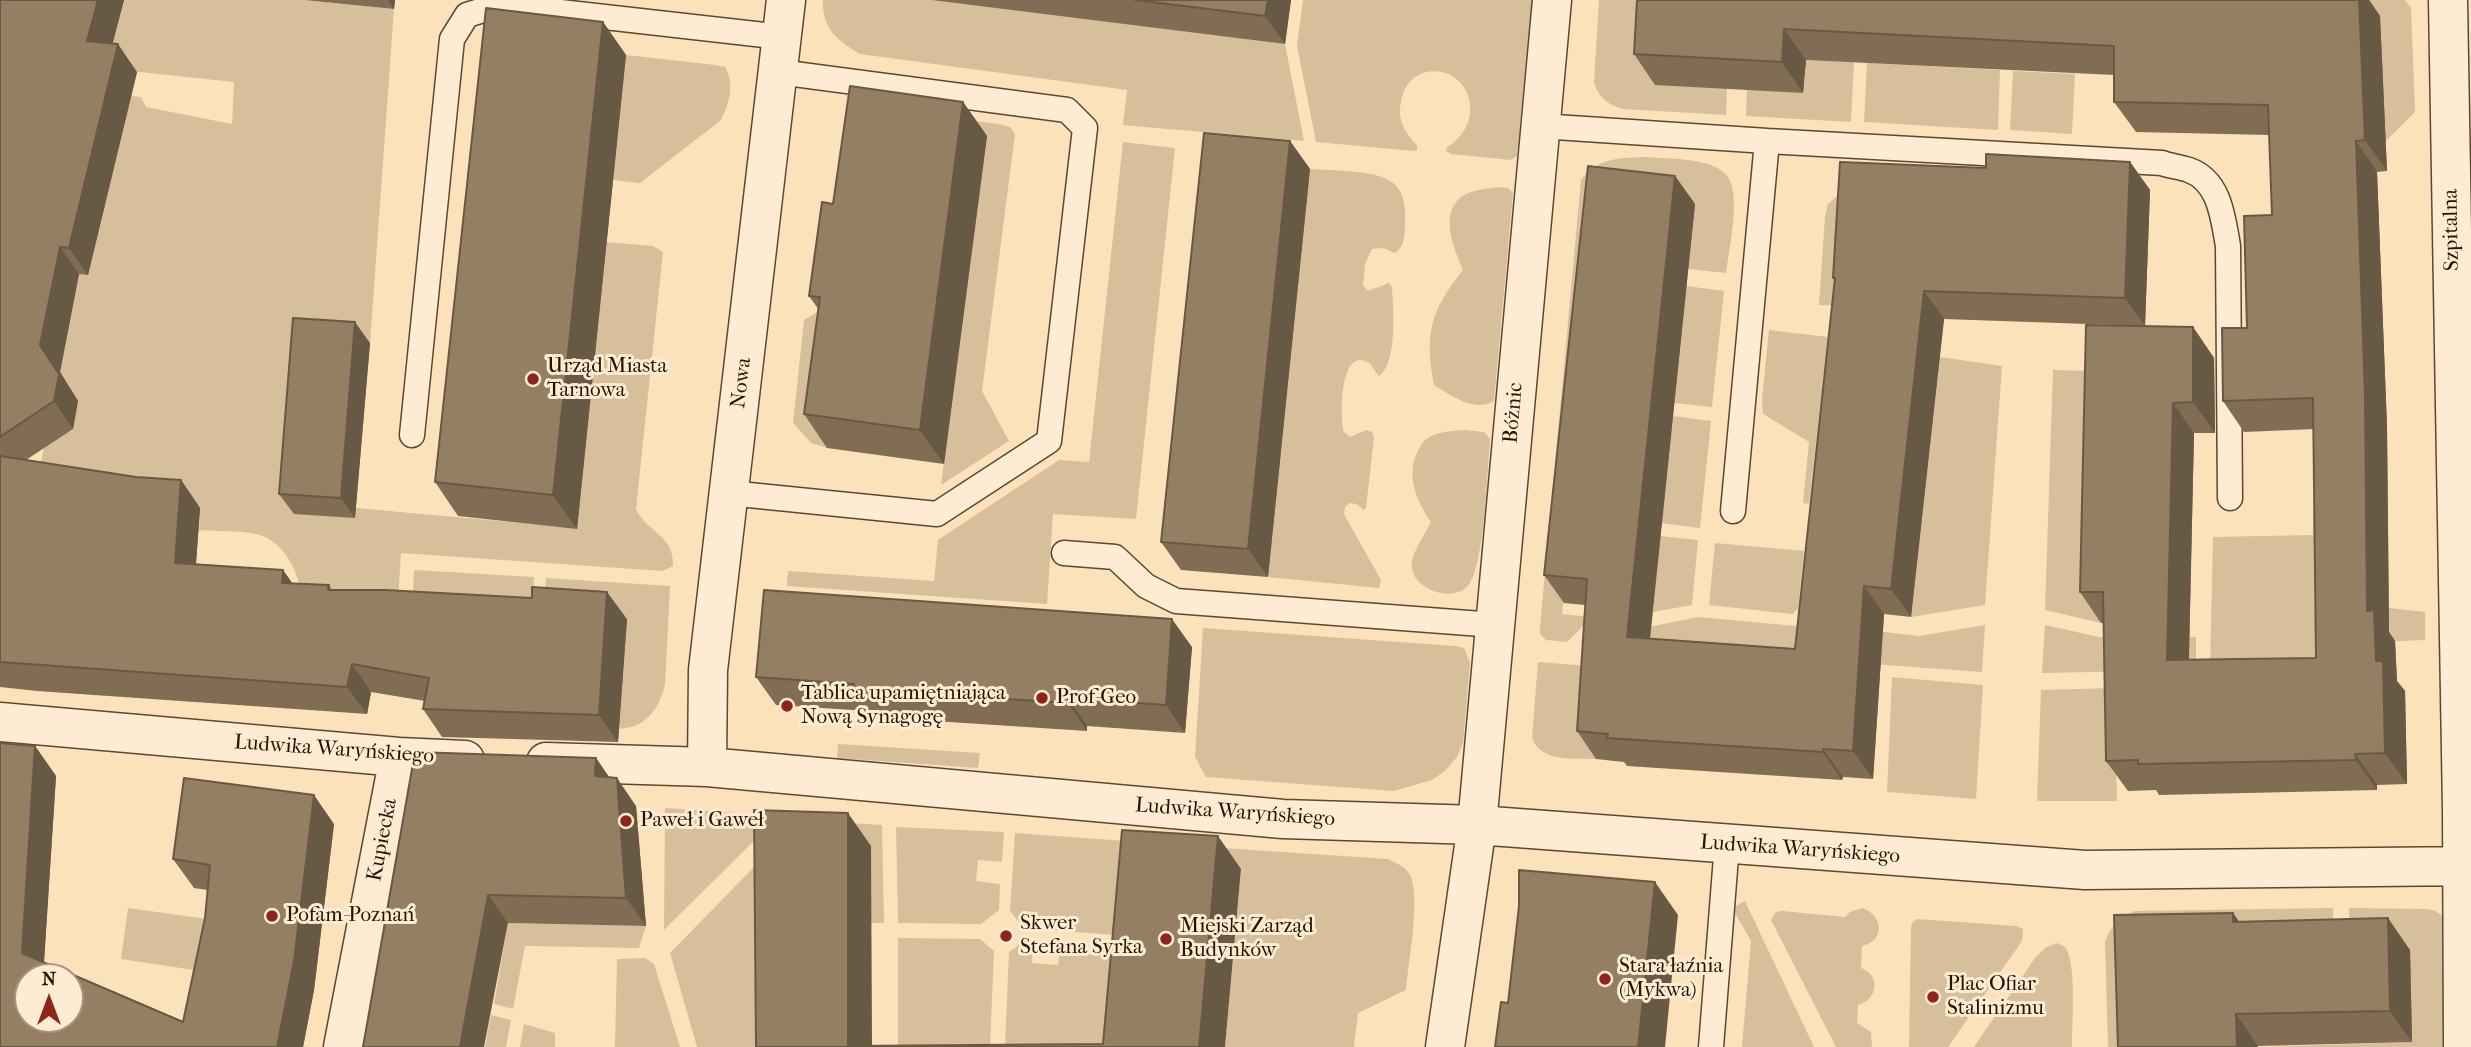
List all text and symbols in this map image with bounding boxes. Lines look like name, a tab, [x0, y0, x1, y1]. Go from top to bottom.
street label: Szpitalna	[2439, 189, 2465, 271]
place label: Urząd Miasta Tarnowa	[547, 354, 667, 404]
street label: Nowa	[726, 356, 758, 410]
marker: Urząd Miasta Tarnowa	[525, 371, 541, 387]
street label: Bóżnic	[1499, 381, 1529, 445]
place label: Tablica upamiętniająca Nową Synagogę	[801, 681, 1006, 731]
place label: Prof-Geo	[1056, 685, 1136, 711]
marker: Prof-Geo	[1034, 690, 1050, 706]
marker: Tablica upamiętniająca Nową Synagogę	[779, 698, 795, 714]
street label: Ludwika Waryńskiego	[233, 730, 435, 770]
street label: Ludwika Waryńskiego	[1134, 793, 1336, 833]
street label: Kupiecka	[363, 796, 403, 884]
place label: Paweł i Gaweł	[640, 808, 764, 834]
marker: Paweł i Gaweł	[618, 813, 634, 829]
street label: Ludwika Waryńskiego	[1699, 830, 1901, 870]
place label: Pofam-Poznań	[286, 903, 414, 929]
marker: Pofam-Poznań	[264, 908, 280, 924]
place label: Skwer Stefana Syrka	[1020, 911, 1143, 961]
place label: Miejski Zarząd Budynków	[1180, 914, 1314, 964]
marker: Skwer Stefana Syrka	[998, 928, 1014, 944]
marker: Miejski Zarząd Budynków	[1158, 931, 1174, 947]
place label: Stara łaźnia (Mykwa)	[1619, 954, 1723, 1004]
north arrow	[14, 963, 84, 1033]
text: N	[42, 968, 56, 990]
marker: Stara łaźnia (Mykwa)	[1597, 971, 1613, 987]
place label: Plac Ofiar Stalinizmu	[1947, 972, 2044, 1022]
marker: Plac Ofiar Stalinizmu	[1925, 989, 1941, 1005]

